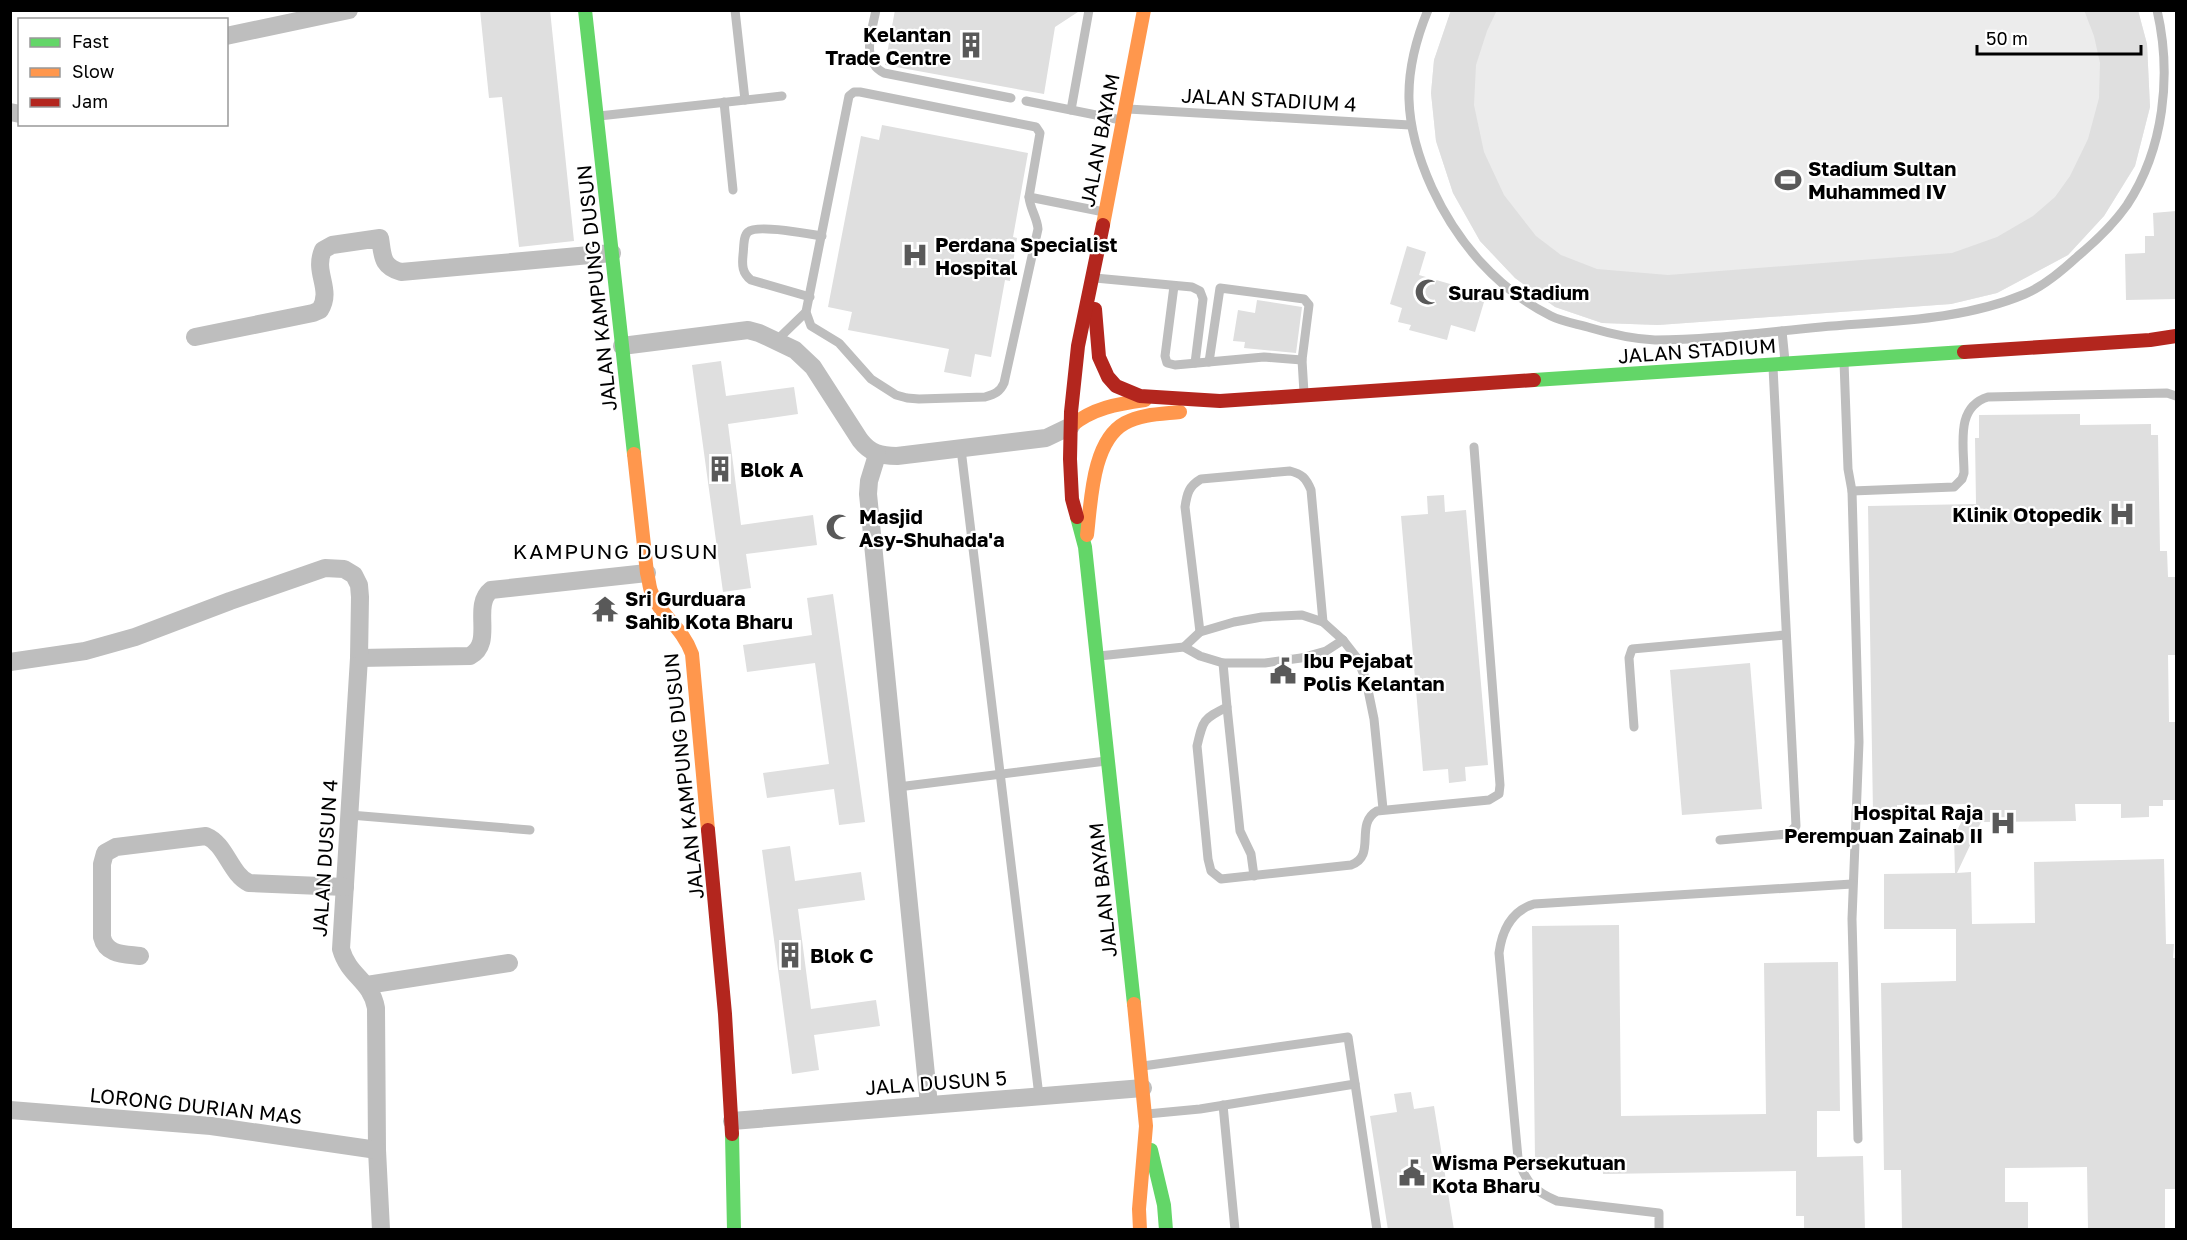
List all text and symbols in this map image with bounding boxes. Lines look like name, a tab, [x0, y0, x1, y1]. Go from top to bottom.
legend	[18, 18, 228, 126]
scale bar	[1977, 18, 2140, 56]
place label: Kelantan Trade Centre	[825, 22, 951, 69]
text: 50 m	[1986, 27, 2028, 49]
text: Fast	[72, 30, 109, 52]
building icon: Kelantan Trade Centre	[956, 30, 986, 60]
text: Slow	[72, 60, 115, 82]
street label: JALAN BAYAM	[1074, 71, 1124, 209]
street label: JALAN STADIUM 4	[1181, 82, 1357, 116]
text: Jam	[72, 90, 108, 112]
place label: Stadium Sultan Muhammed IV	[1808, 156, 1956, 203]
street label: JALAN KAMPUNG DUSUN	[571, 164, 621, 412]
sports icon: Stadium Sultan Muhammed IV	[1773, 165, 1803, 195]
place label: Perdana Specialist Hospital	[935, 232, 1117, 279]
hospital icon: Perdana Specialist Hospital	[900, 240, 930, 270]
mosque icon: Surau Stadium	[1413, 277, 1443, 307]
place label: Surau Stadium	[1448, 280, 1589, 304]
street label: JALAN STADIUM	[1617, 333, 1777, 367]
building icon: Blok A	[705, 454, 735, 484]
place label: Blok A	[740, 457, 804, 481]
hospital icon: Klinik Otopedik	[2107, 499, 2137, 529]
place label: Klinik Otopedik	[1952, 502, 2102, 526]
place label: Masjid Asy-Shuhada'a	[859, 504, 1005, 551]
mosque icon: Masjid Asy-Shuhada'a	[824, 512, 854, 542]
district label: KAMPUNG DUSUN	[513, 538, 719, 564]
place label: Sri Gurduara Sahib Kota Bharu	[625, 586, 793, 633]
temple icon: Sri Gurduara Sahib Kota Bharu	[590, 594, 620, 624]
place label: Ibu Pejabat Polis Kelantan	[1303, 648, 1445, 695]
street label: JALAN KAMPUNG DUSUN	[658, 652, 708, 900]
public building icon: Ibu Pejabat Polis Kelantan	[1268, 656, 1298, 686]
street label: JALAN DUSUN 4	[307, 778, 341, 938]
place label: Hospital Raja Perempuan Zainab II	[1784, 800, 1983, 847]
hospital icon: Hospital Raja Perempuan Zainab II	[1988, 808, 2018, 838]
street label: JALAN BAYAM	[1083, 821, 1121, 959]
building icon: Blok C	[775, 940, 805, 970]
place label: Blok C	[810, 943, 874, 967]
street label: JALA DUSUN 5	[864, 1065, 1008, 1099]
street label: LORONG DURIAN MAS	[89, 1082, 303, 1128]
place label: Wisma Persekutuan Kota Bharu	[1432, 1150, 1626, 1197]
public building icon: Wisma Persekutuan Kota Bharu	[1397, 1158, 1427, 1188]

